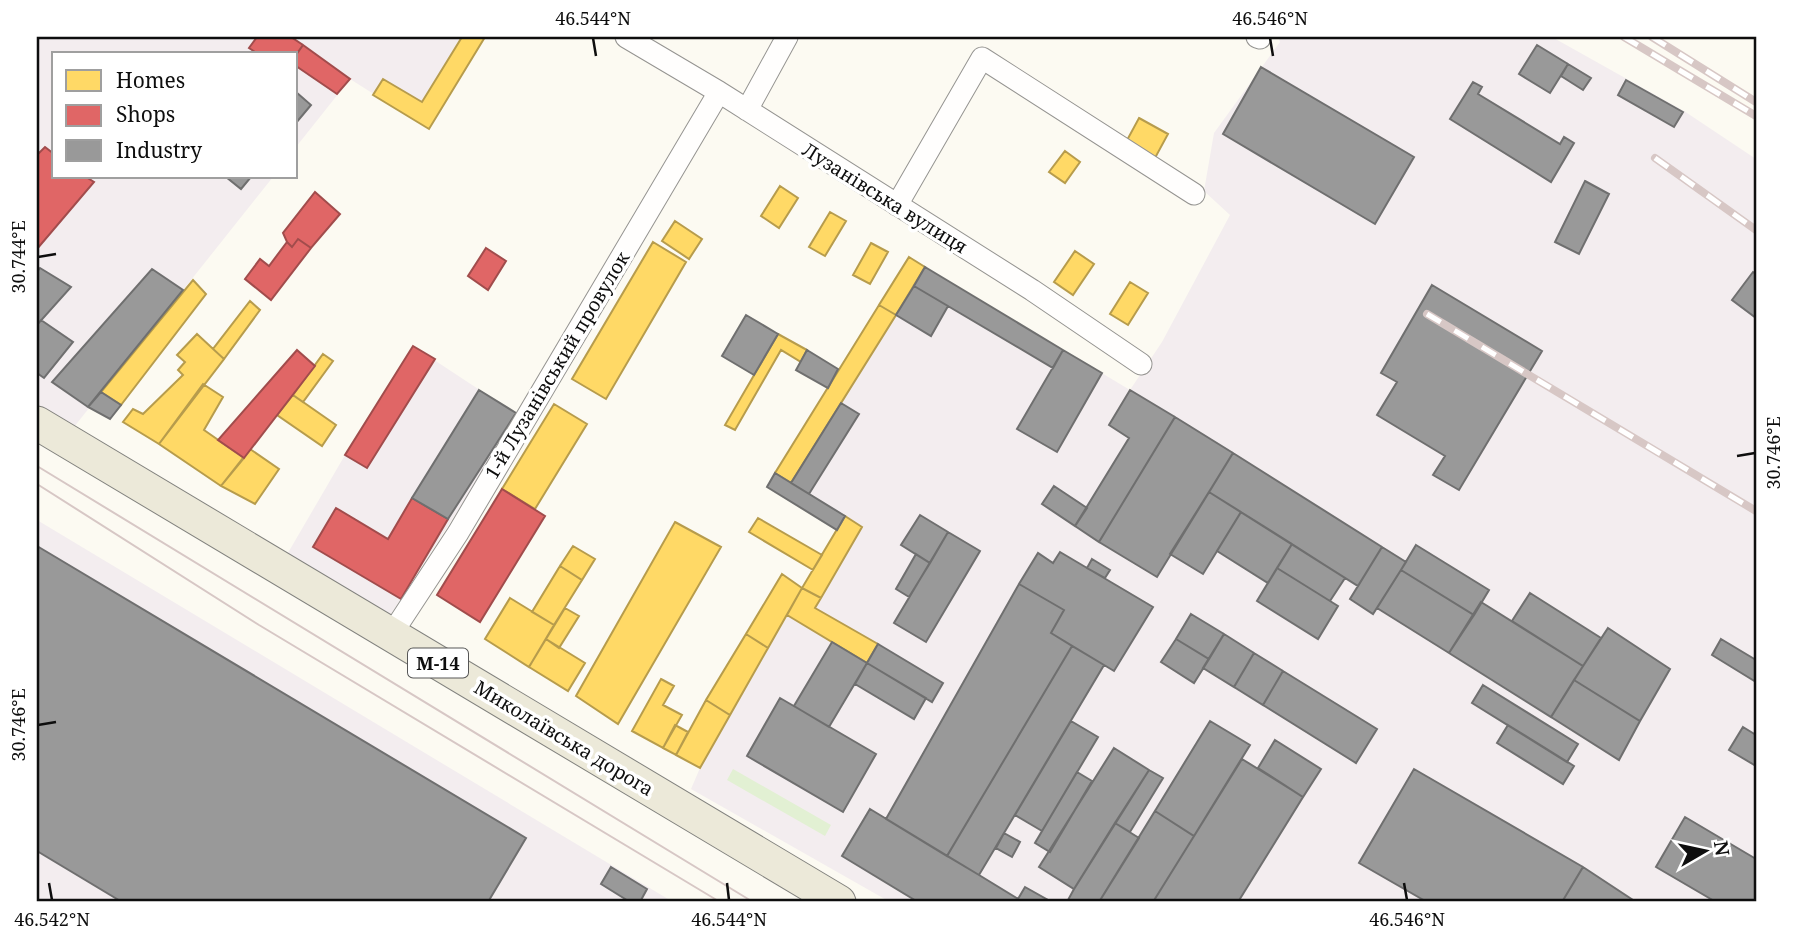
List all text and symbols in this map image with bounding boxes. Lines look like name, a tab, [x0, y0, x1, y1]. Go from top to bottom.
text: 46.544°N	[555, 6, 631, 30]
text: 46.546°N	[1232, 6, 1308, 30]
legend	[52, 52, 298, 178]
text: Homes	[116, 66, 185, 94]
text: Shops	[116, 100, 175, 128]
text: Industry	[116, 136, 202, 164]
street label: Лузанівська вулиця	[797, 137, 973, 259]
text: 30.744°E	[6, 220, 30, 294]
street label: 1-й Лузанівський провулок	[479, 246, 636, 483]
text: 30.746°E	[1761, 416, 1785, 490]
road number: М-14	[408, 648, 468, 678]
street label: Миколаївська дорога	[469, 674, 659, 802]
text: 30.746°E	[6, 688, 30, 762]
north arrow	[1671, 816, 1741, 886]
text: N	[1708, 839, 1736, 858]
text: 46.542°N	[14, 907, 90, 931]
text: 46.544°N	[691, 907, 767, 931]
text: 46.546°N	[1369, 907, 1445, 931]

